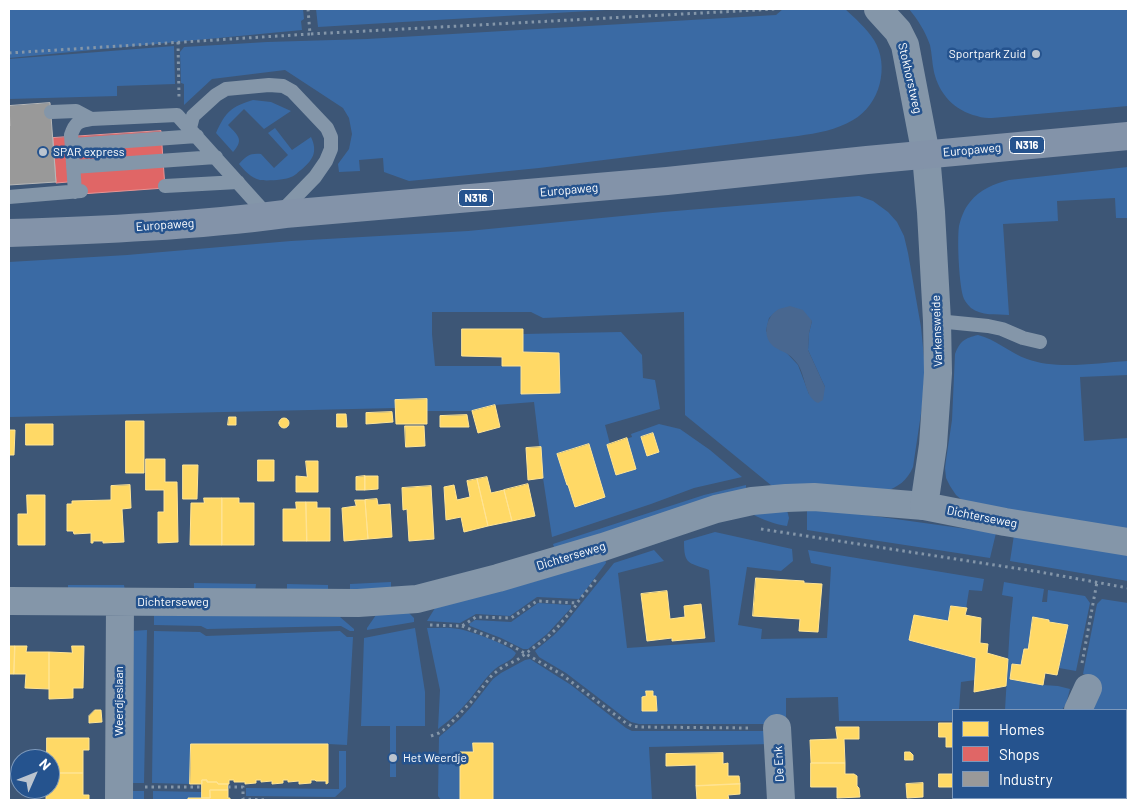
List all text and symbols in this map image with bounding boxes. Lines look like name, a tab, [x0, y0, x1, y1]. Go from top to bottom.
street label: Stokhorstweg	[895, 41, 925, 115]
place label: Sportpark Zuid	[949, 47, 1026, 61]
marker: Sportpark Zuid	[1030, 48, 1042, 60]
road number: N316	[1010, 136, 1044, 154]
street label: Europaweg	[942, 140, 1002, 160]
place label: SPAR express	[53, 145, 124, 159]
marker: SPAR express	[37, 146, 49, 158]
street label: Europaweg	[539, 180, 599, 200]
road number: N316	[458, 190, 494, 207]
street label: Europaweg	[135, 216, 195, 234]
street label: Varkensweide	[929, 295, 945, 367]
street label: Dichterseweg	[946, 503, 1018, 531]
street label: Dichterseweg	[535, 539, 607, 573]
street label: Dichterseweg	[137, 595, 209, 609]
street label: Weerdjeslaan	[112, 666, 126, 736]
legend	[952, 709, 1127, 799]
text: Homes	[999, 720, 1044, 738]
text: Shops	[999, 745, 1039, 763]
street label: De Enk	[771, 746, 787, 782]
north arrow	[10, 749, 60, 799]
place label: Het Weerdje	[403, 751, 467, 765]
marker: Het Weerdje	[387, 752, 399, 764]
text: N	[36, 755, 55, 773]
text: Industry	[999, 770, 1053, 788]

